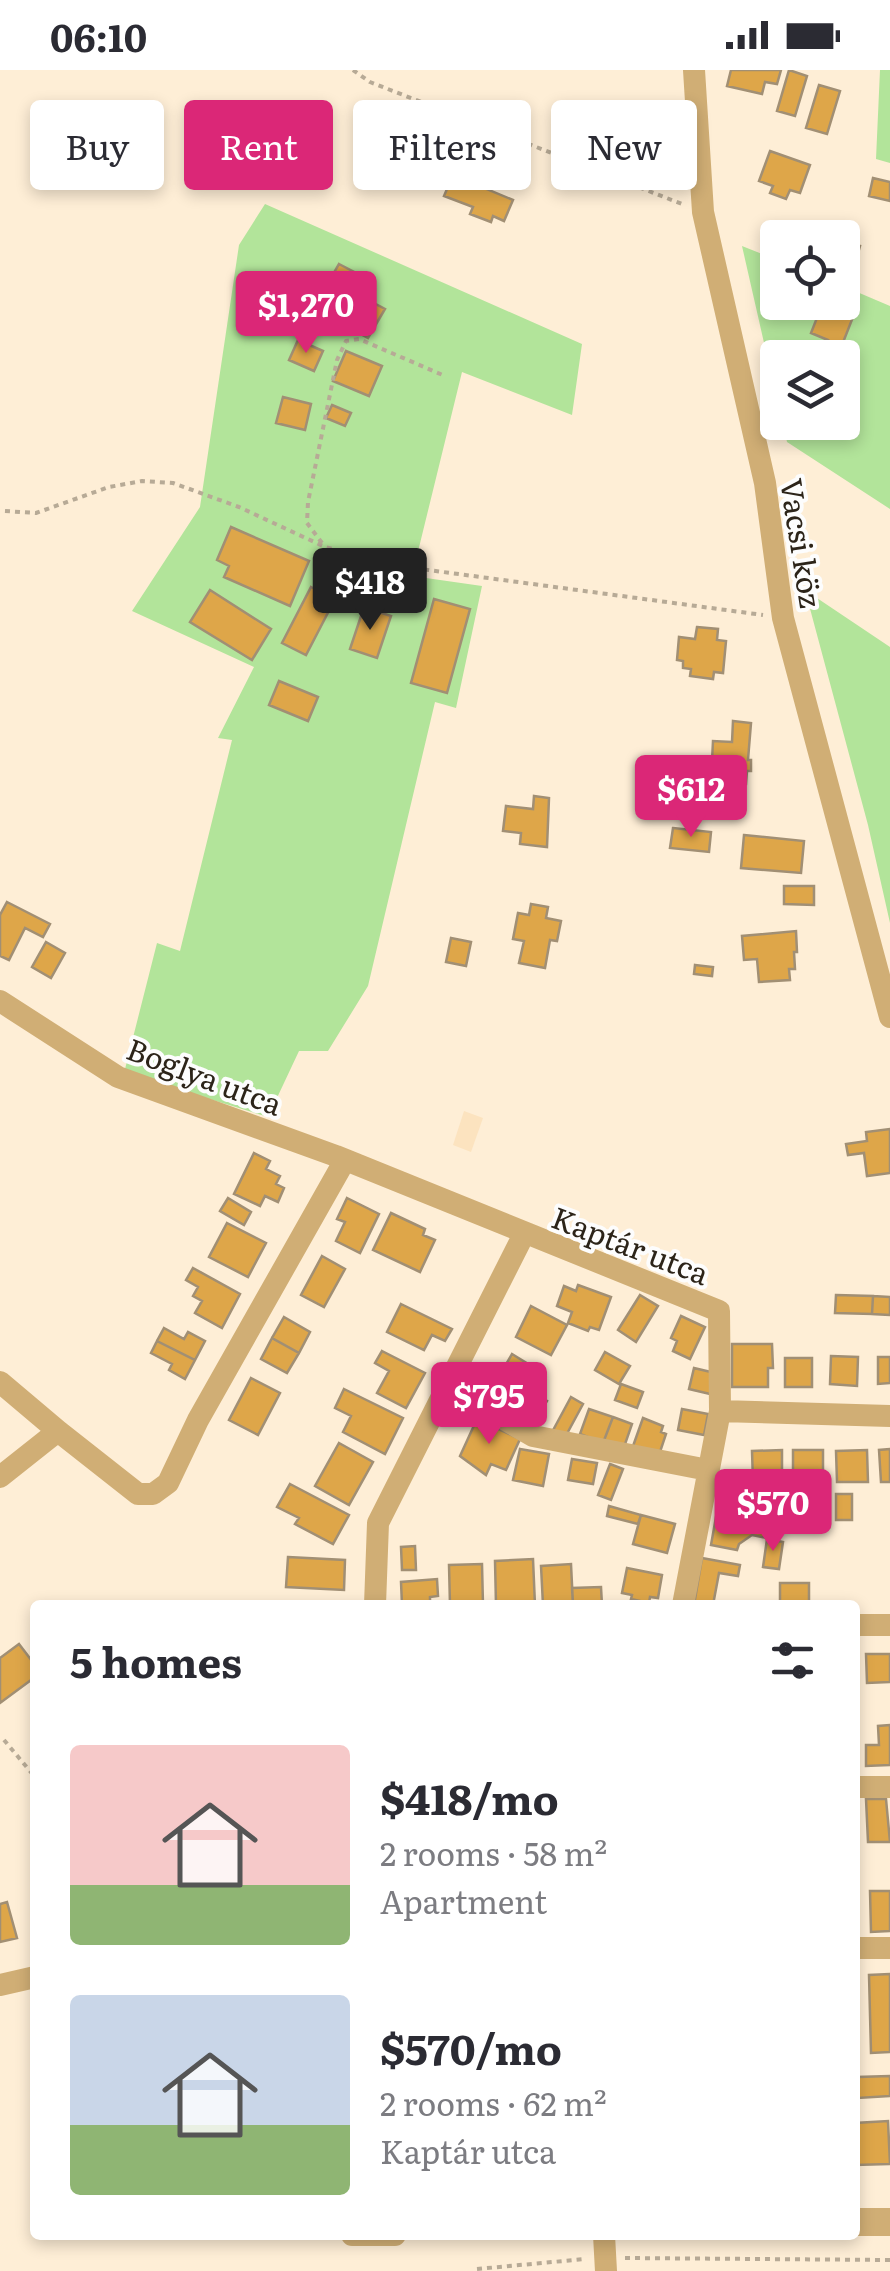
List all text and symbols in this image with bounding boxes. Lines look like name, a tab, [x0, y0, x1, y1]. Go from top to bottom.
text: 06:10	[50, 7, 147, 64]
chip: Buy	[30, 100, 164, 190]
chip: Rent	[184, 100, 333, 190]
chip: Filters	[353, 100, 531, 190]
chip: New	[551, 100, 697, 190]
map controls	[760, 220, 860, 440]
button: locate	[760, 220, 860, 320]
pin: $1,270	[225, 271, 387, 356]
text: $1,270	[258, 279, 354, 327]
button: layers	[760, 340, 860, 440]
street label: Vacsi köz	[771, 475, 835, 611]
pin: $418	[311, 548, 429, 633]
text: $418	[335, 556, 405, 604]
pin: $612	[632, 755, 750, 840]
text: $612	[657, 763, 725, 811]
street label: Boglya utca	[121, 1025, 290, 1125]
street label: Kaptár utca	[546, 1194, 717, 1294]
pin: $795	[430, 1362, 548, 1447]
text: $795	[453, 1370, 525, 1418]
pin: $570	[714, 1469, 832, 1554]
text: $570	[737, 1477, 809, 1525]
text: 5 homes	[70, 1629, 242, 1691]
icon: filters	[765, 1633, 820, 1688]
text: $418/mo	[380, 1766, 559, 1828]
icon: home	[150, 1785, 270, 1905]
text: 2 rooms · 58 m²	[380, 1828, 607, 1876]
text: Apartment	[380, 1876, 547, 1924]
text: $570/mo	[380, 2016, 562, 2078]
icon: home	[150, 2035, 270, 2155]
text: 2 rooms · 62 m²	[380, 2078, 607, 2126]
text: Kaptár utca	[380, 2126, 556, 2174]

